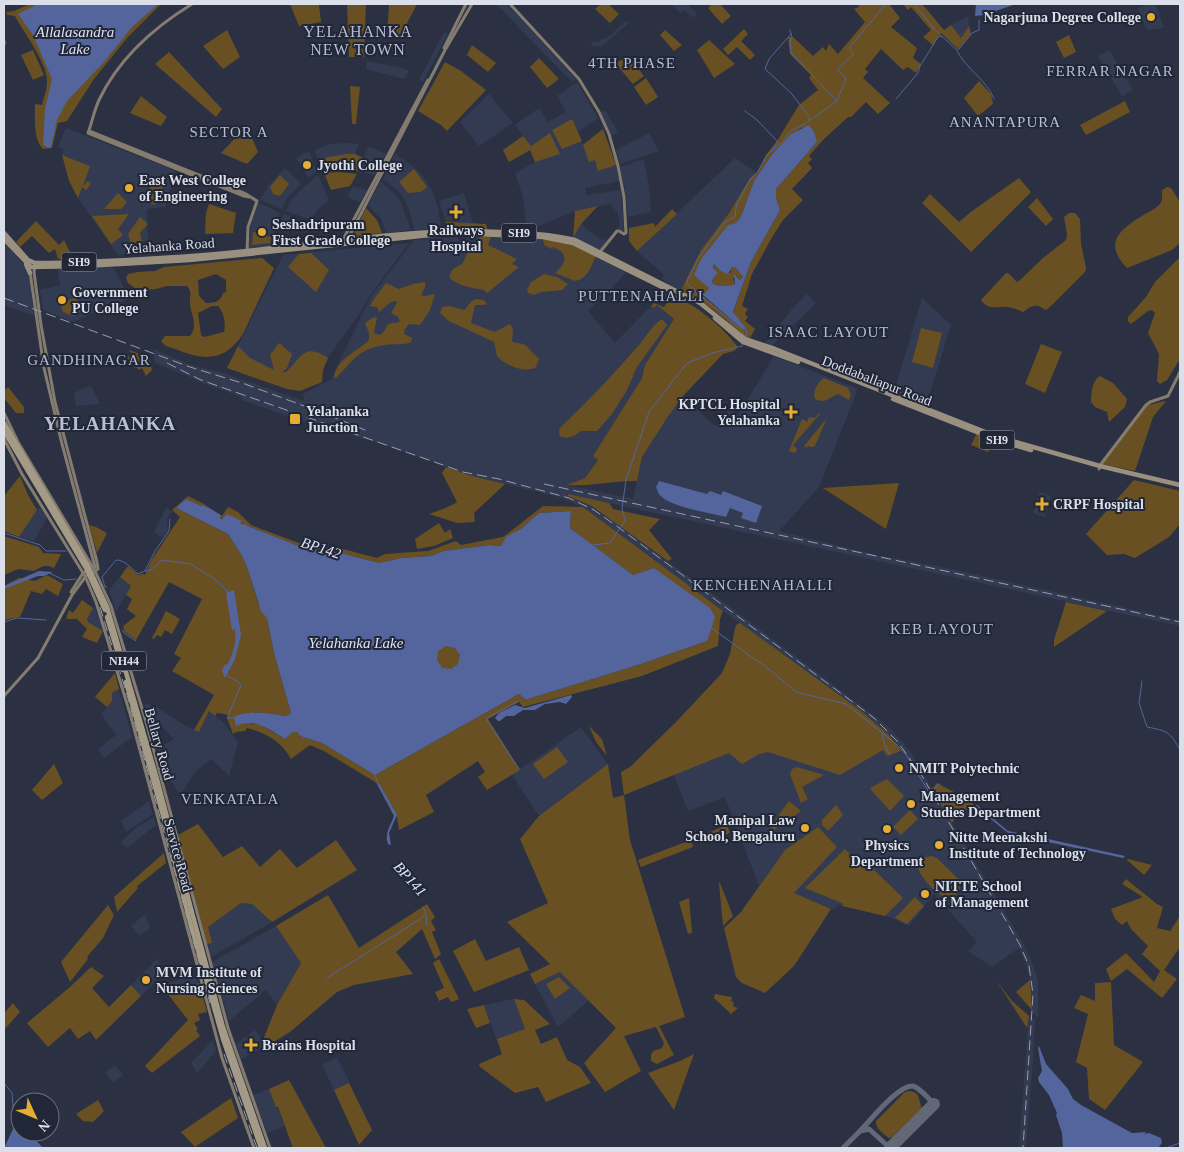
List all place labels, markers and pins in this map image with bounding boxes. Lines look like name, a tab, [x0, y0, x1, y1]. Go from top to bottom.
place label: Nagarjuna Degree College	[983, 10, 1141, 25]
marker: Nagarjuna Degree College	[1145, 11, 1157, 23]
place label: Jyothi College	[317, 158, 402, 173]
marker: Jyothi College	[301, 159, 313, 171]
place label: East West College of Engineering	[139, 173, 246, 204]
marker: East West College of Engineering	[123, 182, 135, 194]
marker: Railways Hospital	[449, 205, 463, 219]
place label: Seshadripuram First Grade College	[272, 217, 390, 248]
place label: Railways Hospital	[429, 223, 484, 254]
marker: Seshadripuram First Grade College	[256, 226, 268, 238]
place label: Government PU College	[72, 285, 148, 316]
marker: Government PU College	[56, 294, 68, 306]
place label: KPTCL Hospital Yelahanka	[678, 397, 780, 428]
place label: Yelahanka Junction	[306, 404, 369, 435]
marker: KPTCL Hospital Yelahanka	[784, 405, 798, 419]
marker: Yelahanka Junction	[288, 412, 302, 426]
marker: CRPF Hospital	[1035, 497, 1049, 511]
place label: CRPF Hospital	[1053, 497, 1144, 512]
place label: NMIT Polytechnic	[909, 761, 1020, 776]
marker: NMIT Polytechnic	[893, 762, 905, 774]
place label: Management Studies Department	[921, 789, 1041, 820]
marker: Management Studies Department	[905, 798, 917, 810]
place label: Manipal Law School, Bengaluru	[685, 813, 796, 844]
marker: Manipal Law School, Bengaluru	[799, 822, 811, 834]
marker: Physics Department	[881, 823, 893, 835]
place label: Nitte Meenakshi Institute of Technology	[949, 830, 1086, 861]
place label: Physics Department	[851, 838, 923, 869]
marker: Nitte Meenakshi Institute of Technology	[933, 839, 945, 851]
place label: NITTE School of Management	[935, 879, 1029, 910]
marker: NITTE School of Management	[919, 888, 931, 900]
place label: MVM Institute of Nursing Sciences	[156, 965, 262, 996]
marker: MVM Institute of Nursing Sciences	[140, 974, 152, 986]
marker: Brains Hospital	[244, 1038, 258, 1052]
place label: Brains Hospital	[262, 1038, 356, 1053]

